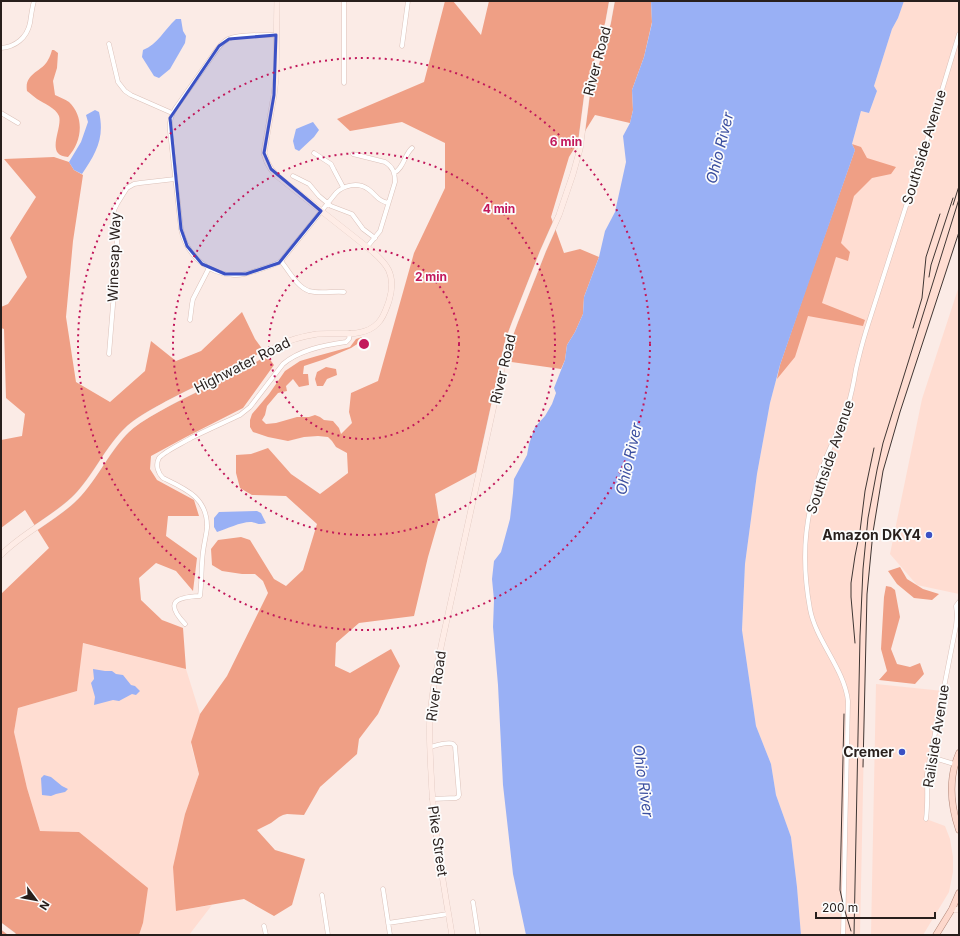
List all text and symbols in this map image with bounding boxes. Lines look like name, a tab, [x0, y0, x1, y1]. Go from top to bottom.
street label: River Road	[579, 24, 614, 97]
street label: Southside Avenue	[898, 87, 949, 206]
water label: Ohio River	[701, 110, 738, 186]
text: 6 min	[550, 134, 582, 149]
text: 4 min	[483, 201, 515, 216]
street label: Winesap Way	[103, 212, 124, 302]
text: 2 min	[415, 269, 447, 284]
street label: River Road	[486, 332, 519, 405]
street label: Highwater Road	[191, 333, 293, 396]
centre of rings	[357, 337, 371, 351]
street label: Southside Avenue	[802, 398, 857, 516]
water label: Ohio River	[611, 421, 646, 497]
place label: Amazon DKY4	[822, 526, 921, 543]
marker: Amazon DKY4	[924, 530, 934, 540]
street label: River Road	[422, 650, 449, 722]
street label: Railside Avenue	[919, 683, 952, 789]
place label: Cremer	[843, 743, 894, 760]
water label: Ohio River	[629, 744, 658, 819]
marker: Cremer	[897, 747, 907, 757]
street label: Pike Street	[425, 804, 452, 878]
north arrow	[16, 880, 56, 920]
scale bar	[816, 894, 935, 920]
text: N	[36, 898, 53, 913]
text: 200 m	[822, 900, 858, 915]

